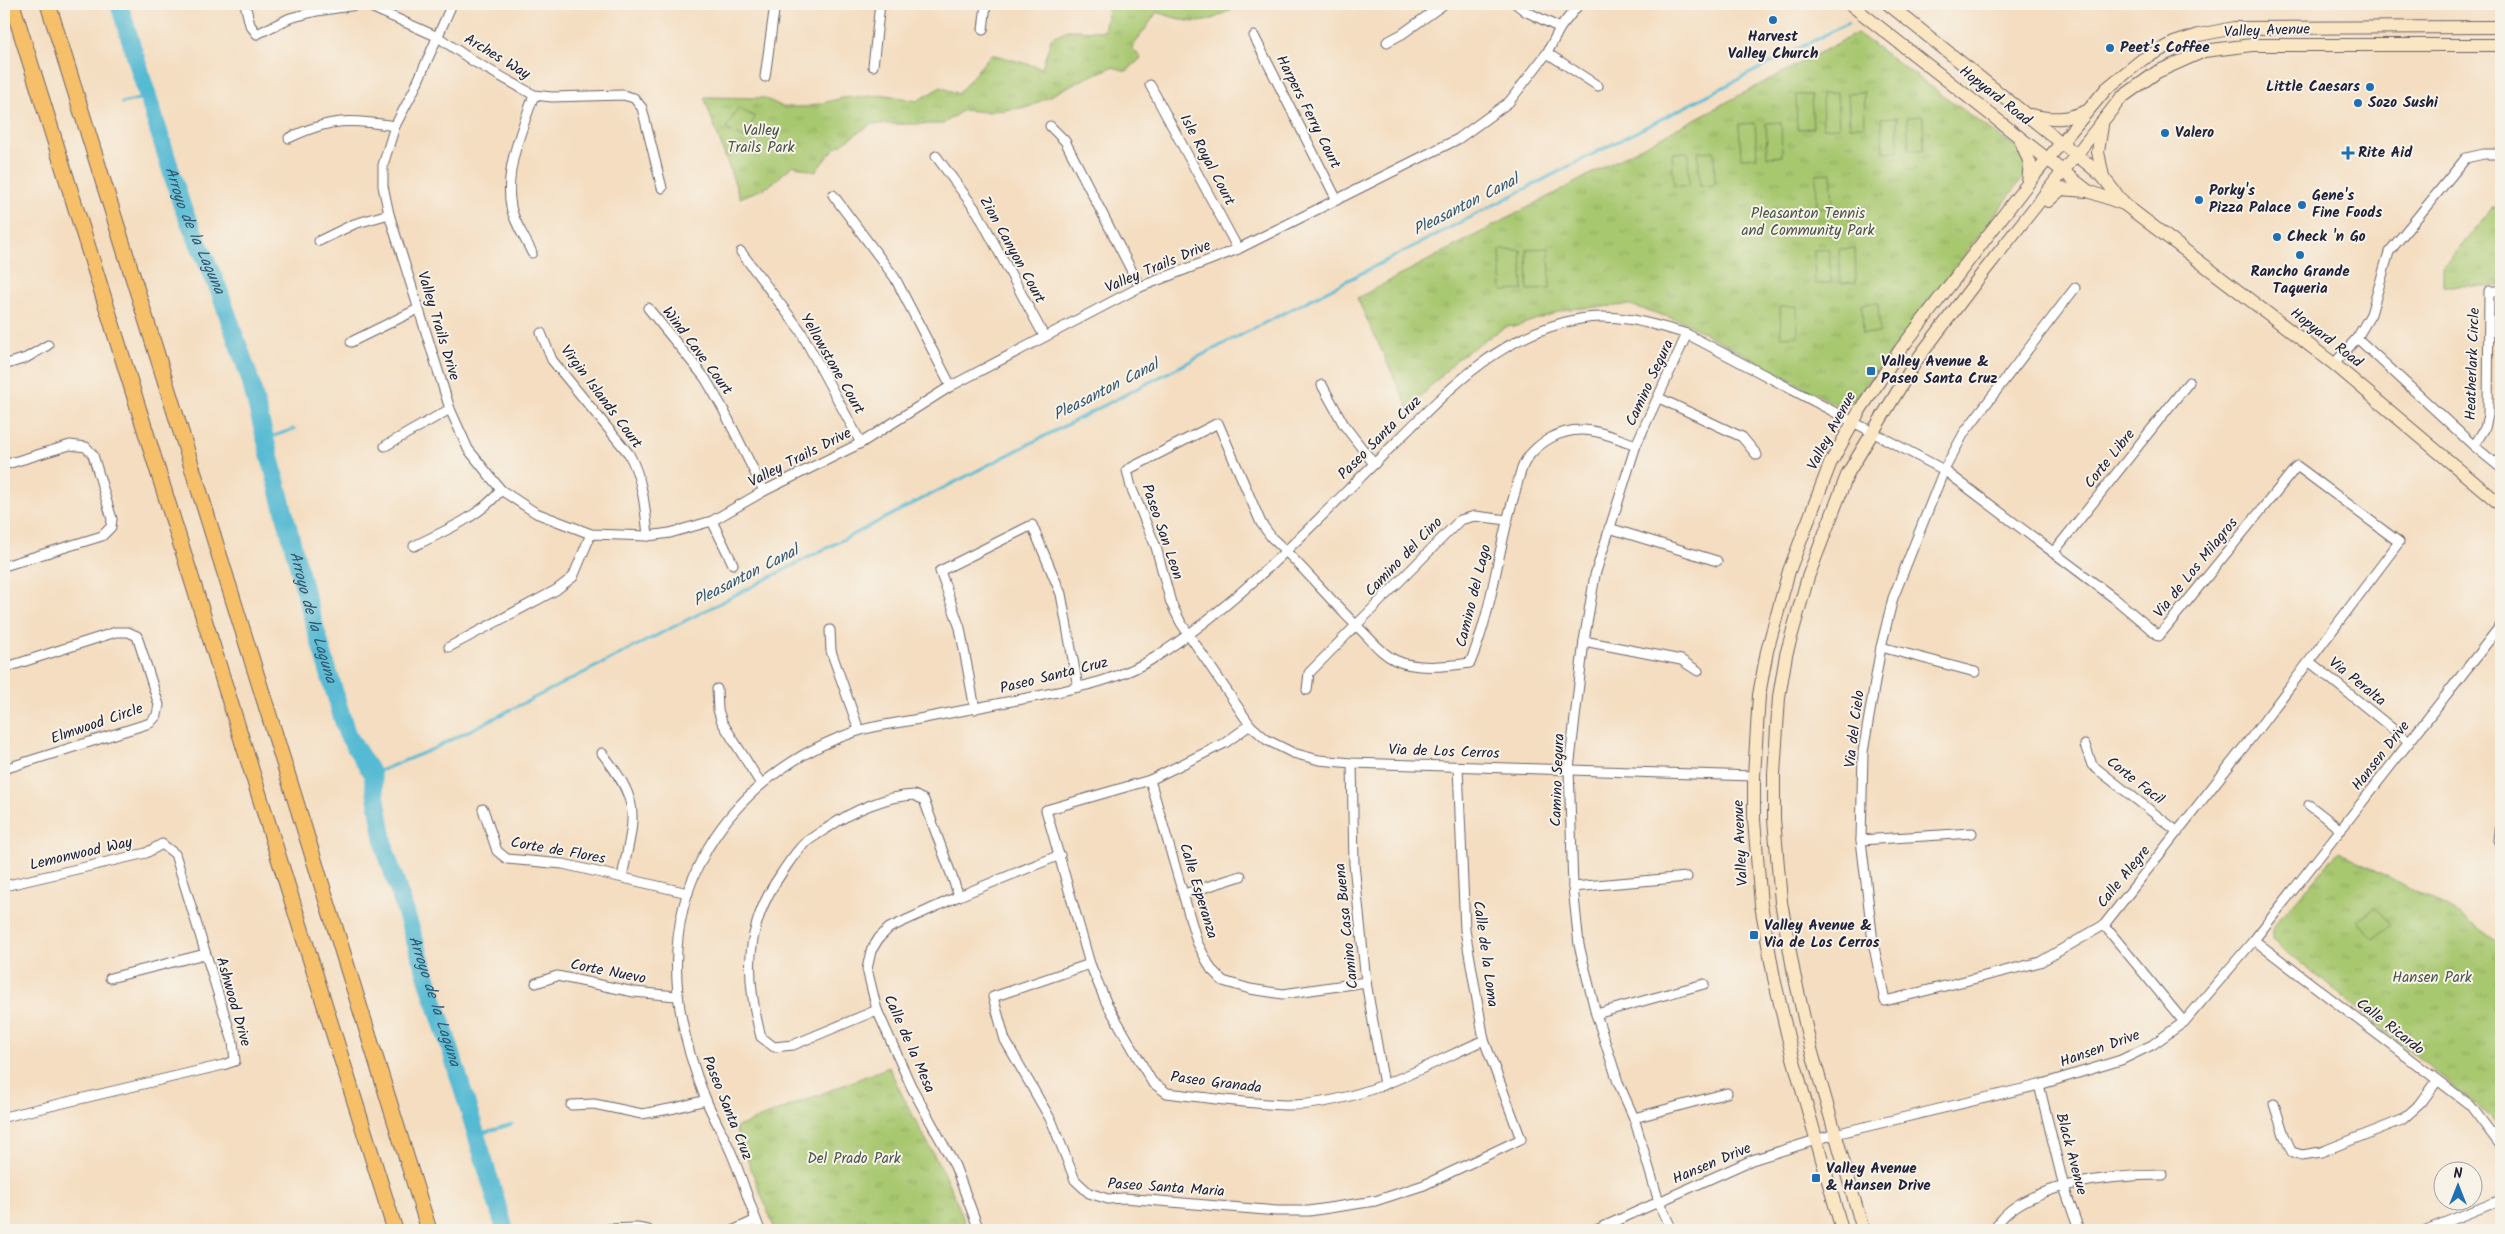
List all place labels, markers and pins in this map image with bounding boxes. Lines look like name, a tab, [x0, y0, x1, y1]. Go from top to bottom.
marker: Harvest Valley Church	[1767, 14, 1779, 26]
place label: Harvest Valley Church	[1728, 25, 1818, 66]
place label: Peet's Coffee	[2120, 36, 2210, 60]
marker: Peet's Coffee	[2104, 42, 2116, 54]
place label: Little Caesars	[2266, 75, 2360, 99]
marker: Little Caesars	[2364, 81, 2376, 93]
place label: Sozo Sushi	[2368, 91, 2439, 115]
marker: Sozo Sushi	[2352, 97, 2364, 109]
place label: Valero	[2175, 121, 2214, 145]
marker: Valero	[2159, 127, 2171, 139]
place label: Rite Aid	[2358, 141, 2413, 165]
marker: Rite Aid	[2342, 147, 2354, 159]
place label: Porky's Pizza Palace	[2209, 179, 2292, 220]
place label: Gene's Fine Foods	[2312, 184, 2382, 225]
marker: Porky's Pizza Palace	[2193, 194, 2205, 206]
marker: Gene's Fine Foods	[2296, 199, 2308, 211]
place label: Check 'n Go	[2287, 225, 2366, 249]
marker: Check 'n Go	[2271, 231, 2283, 243]
marker: Rancho Grande Taqueria	[2294, 249, 2306, 261]
place label: Rancho Grande Taqueria	[2250, 260, 2350, 301]
place label: Valley Avenue & Paseo Santa Cruz	[1881, 350, 1997, 391]
marker: Valley Avenue & Paseo Santa Cruz	[1865, 365, 1877, 377]
place label: Valley Avenue & Via de Los Cerros	[1764, 914, 1880, 955]
marker: Valley Avenue & Via de Los Cerros	[1748, 929, 1760, 941]
place label: Valley Avenue & Hansen Drive	[1826, 1157, 1931, 1198]
marker: Valley Avenue & Hansen Drive	[1810, 1172, 1822, 1184]

